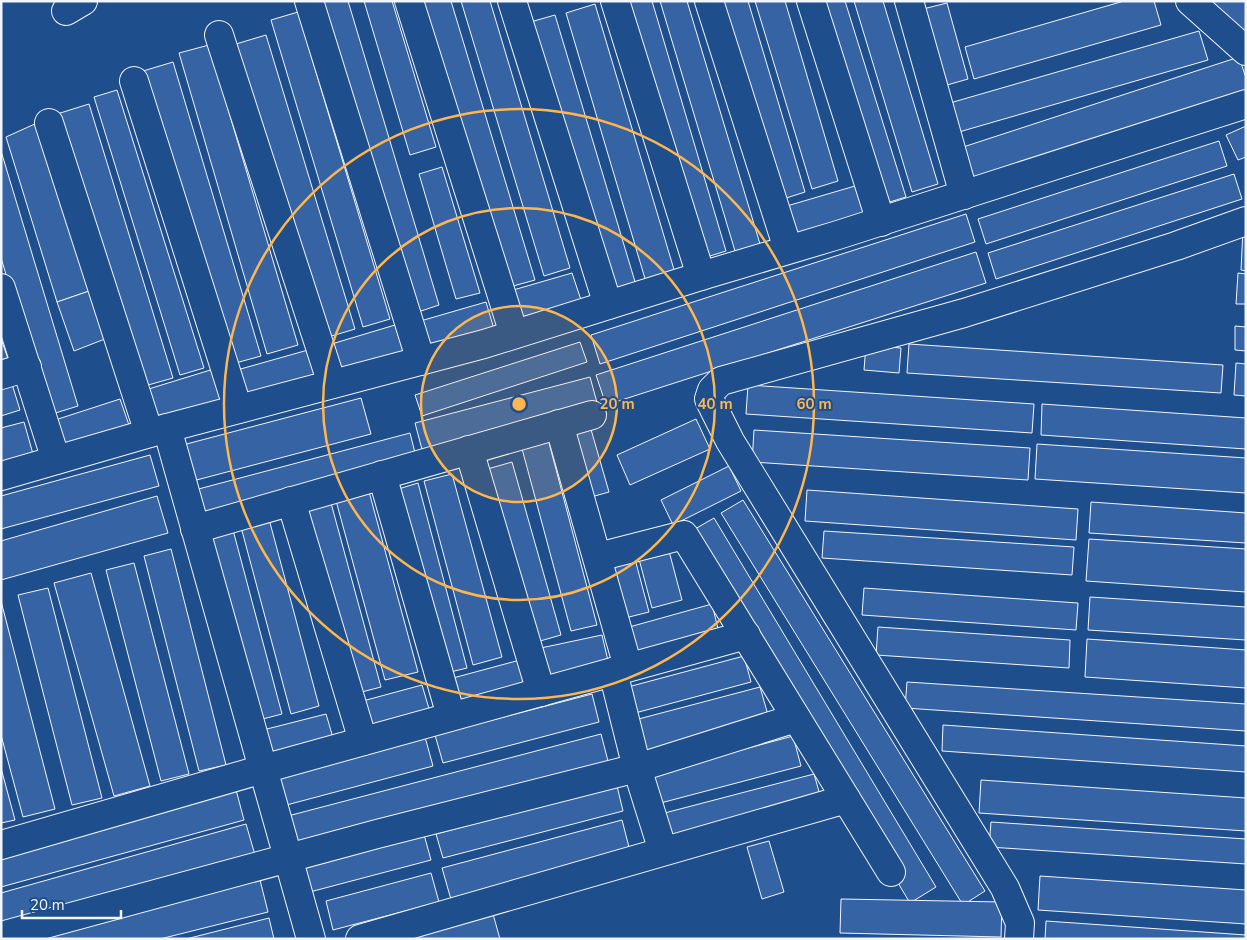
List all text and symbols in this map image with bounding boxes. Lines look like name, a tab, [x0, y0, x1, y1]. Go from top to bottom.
text: 20 m	[599, 394, 635, 414]
text: 40 m	[697, 394, 733, 414]
text: 60 m	[796, 394, 832, 414]
centre of rings	[510, 395, 528, 413]
scale bar	[22, 888, 121, 920]
text: 20 m	[30, 895, 65, 915]

